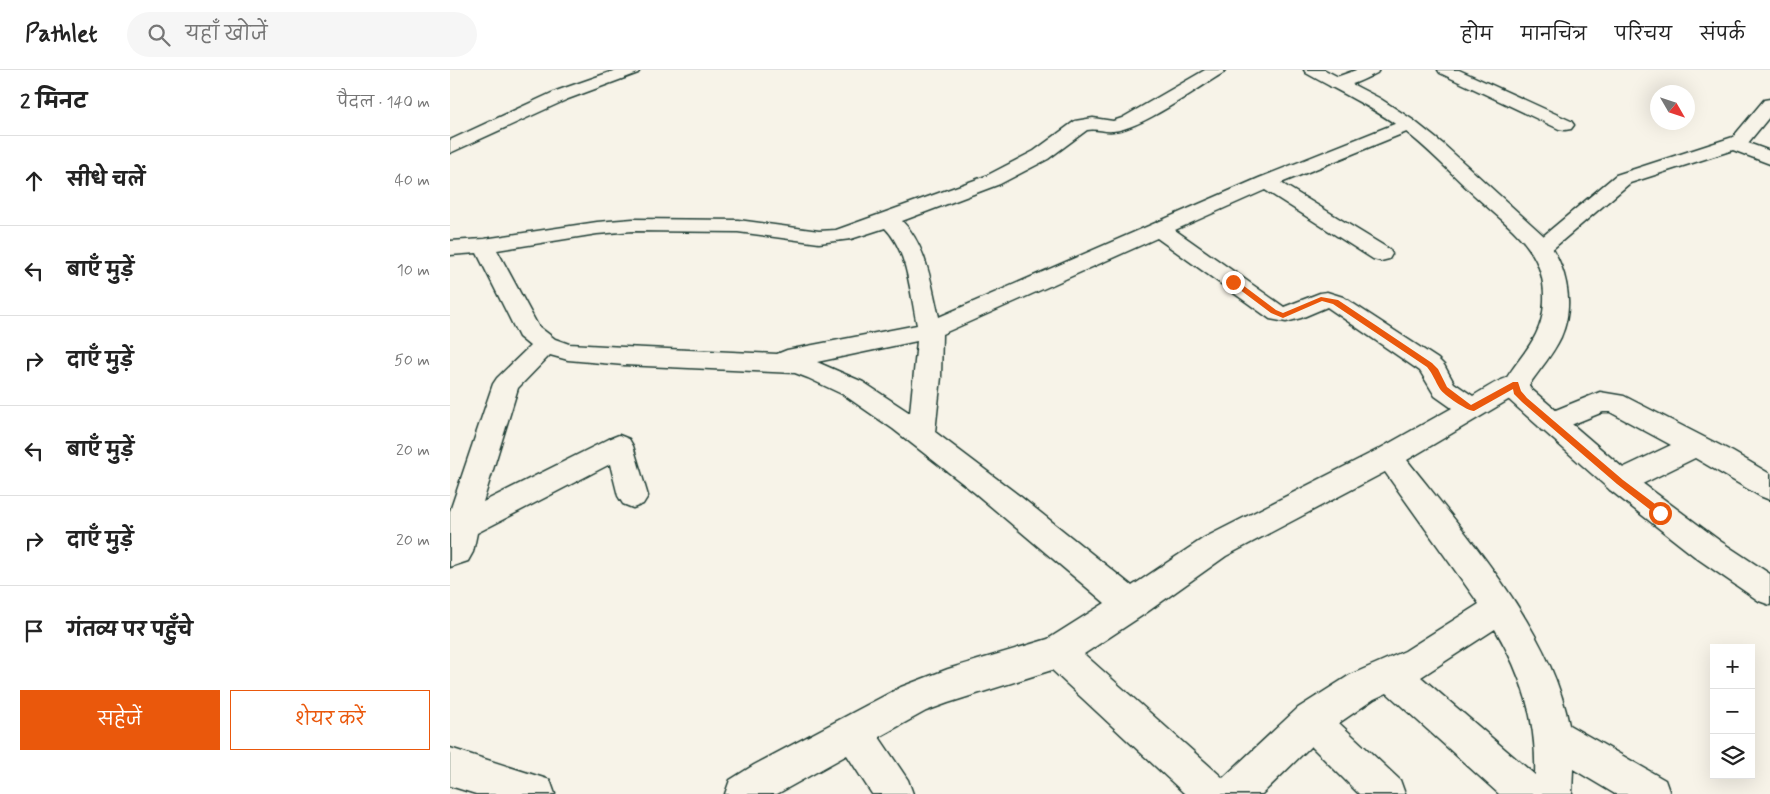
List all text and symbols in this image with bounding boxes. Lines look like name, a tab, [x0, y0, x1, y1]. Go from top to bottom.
search box	[127, 12, 477, 57]
text: Pathlet	[25, 19, 97, 50]
icon: search	[145, 21, 173, 49]
text: यहाँ खोजें	[185, 22, 267, 47]
text: होम	[1461, 23, 1493, 47]
text: मानचित्र	[1521, 23, 1587, 47]
text: परिचय	[1615, 23, 1672, 47]
text: संपर्क	[1700, 23, 1745, 47]
north arrow	[1650, 85, 1695, 130]
text: 2 मिनट	[20, 88, 87, 116]
text: पैदल · 140 m	[337, 92, 430, 113]
icon: ahead	[20, 167, 48, 195]
text: सीधे चलें	[67, 168, 145, 193]
text: 40 m	[394, 170, 430, 191]
icon: left	[20, 257, 48, 285]
text: बाएँ मुड़ें	[67, 258, 134, 283]
text: 10 m	[397, 260, 430, 281]
route end	[1222, 271, 1245, 294]
icon: right	[20, 347, 48, 375]
text: दाएँ मुड़ें	[67, 348, 133, 373]
text: 50 m	[394, 350, 430, 371]
icon: left	[20, 437, 48, 465]
text: बाएँ मुड़ें	[67, 438, 134, 463]
text: 20 m	[396, 440, 430, 461]
route start	[1649, 502, 1672, 525]
icon: right	[20, 527, 48, 555]
text: दाएँ मुड़ें	[67, 528, 133, 553]
text: 20 m	[396, 530, 430, 551]
icon: arrive	[20, 617, 48, 645]
text: गंतव्य पर पहुँचे	[67, 618, 193, 643]
map controls	[1710, 644, 1755, 779]
button: +	[1710, 644, 1755, 689]
button: −	[1710, 689, 1755, 734]
button: सहेजें	[20, 690, 220, 750]
button: शेयर करें	[230, 690, 430, 750]
button: layers	[1710, 734, 1755, 779]

